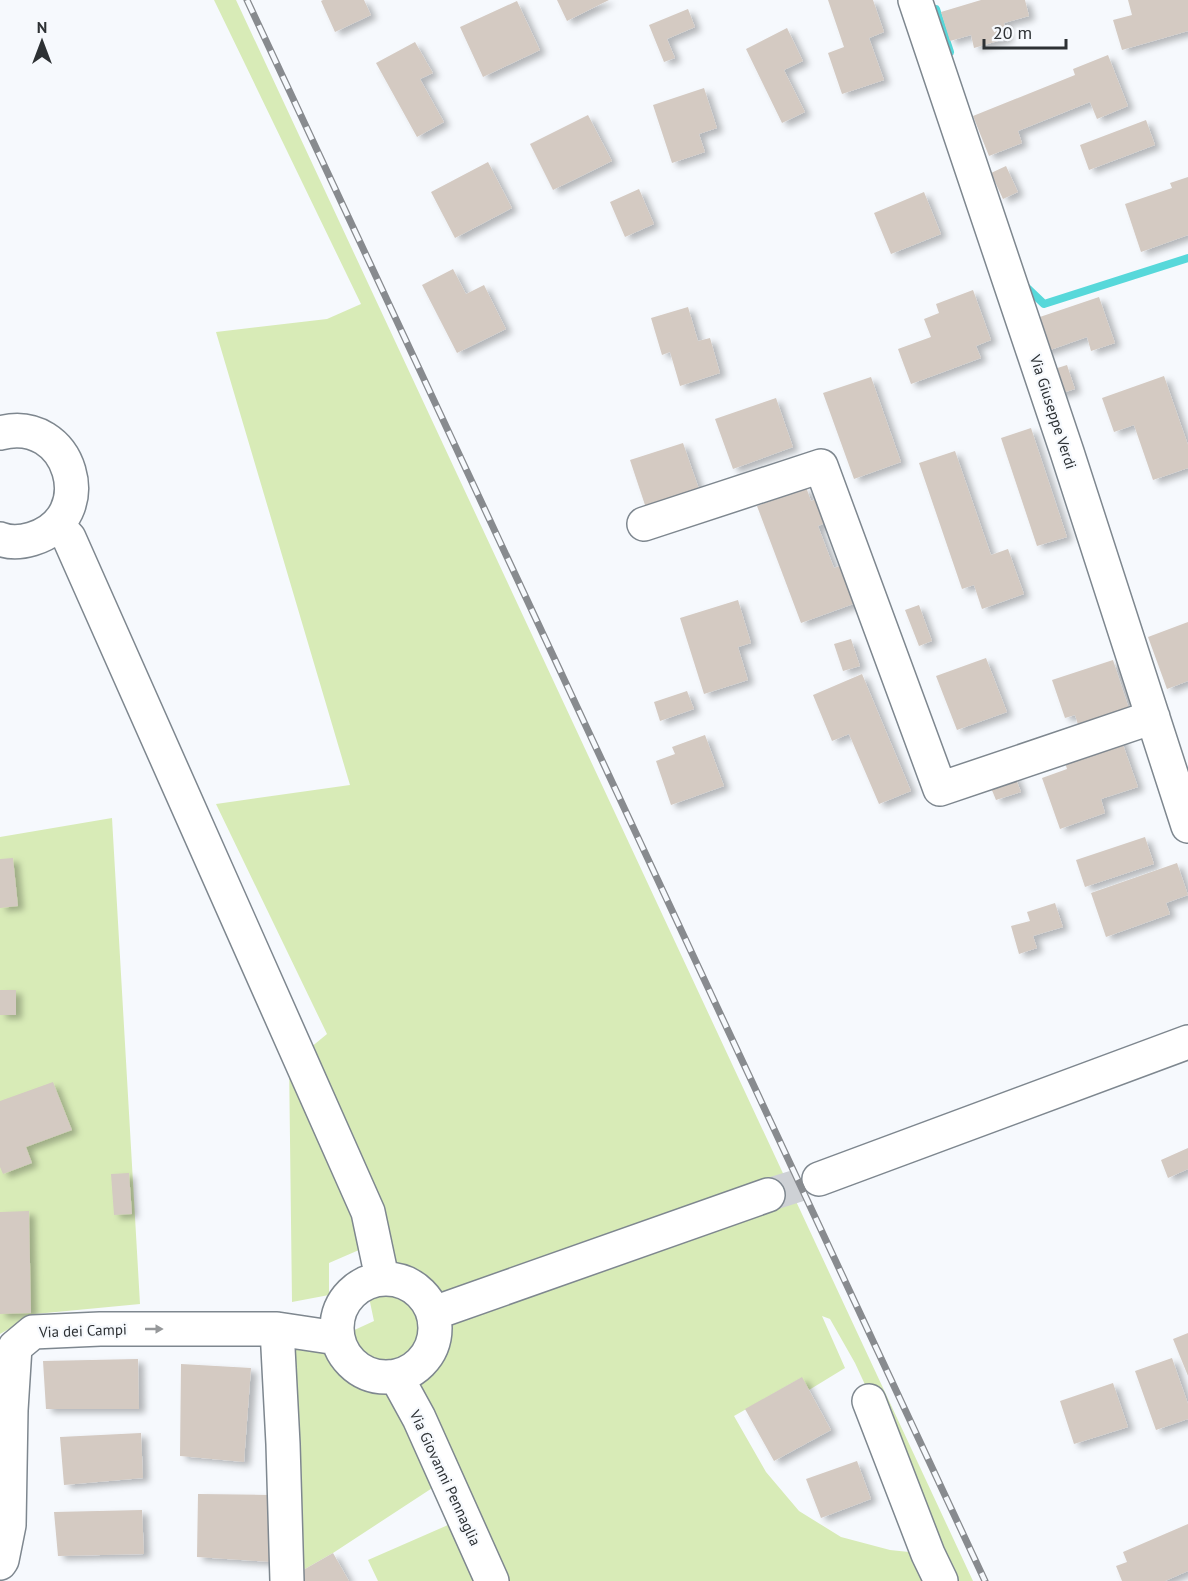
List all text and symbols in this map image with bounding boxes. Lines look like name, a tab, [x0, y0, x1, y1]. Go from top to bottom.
north arrow	[12, 12, 72, 72]
scale bar	[984, 12, 1066, 50]
text: N	[37, 17, 47, 37]
text: 20 m	[993, 21, 1032, 44]
street label: Via Giuseppe Verdi	[1026, 351, 1081, 471]
street label: Via dei Campi	[38, 1319, 127, 1342]
one-way arrow	[145, 1324, 164, 1334]
street label: Via Giovanni Pennaglia	[405, 1406, 485, 1549]

